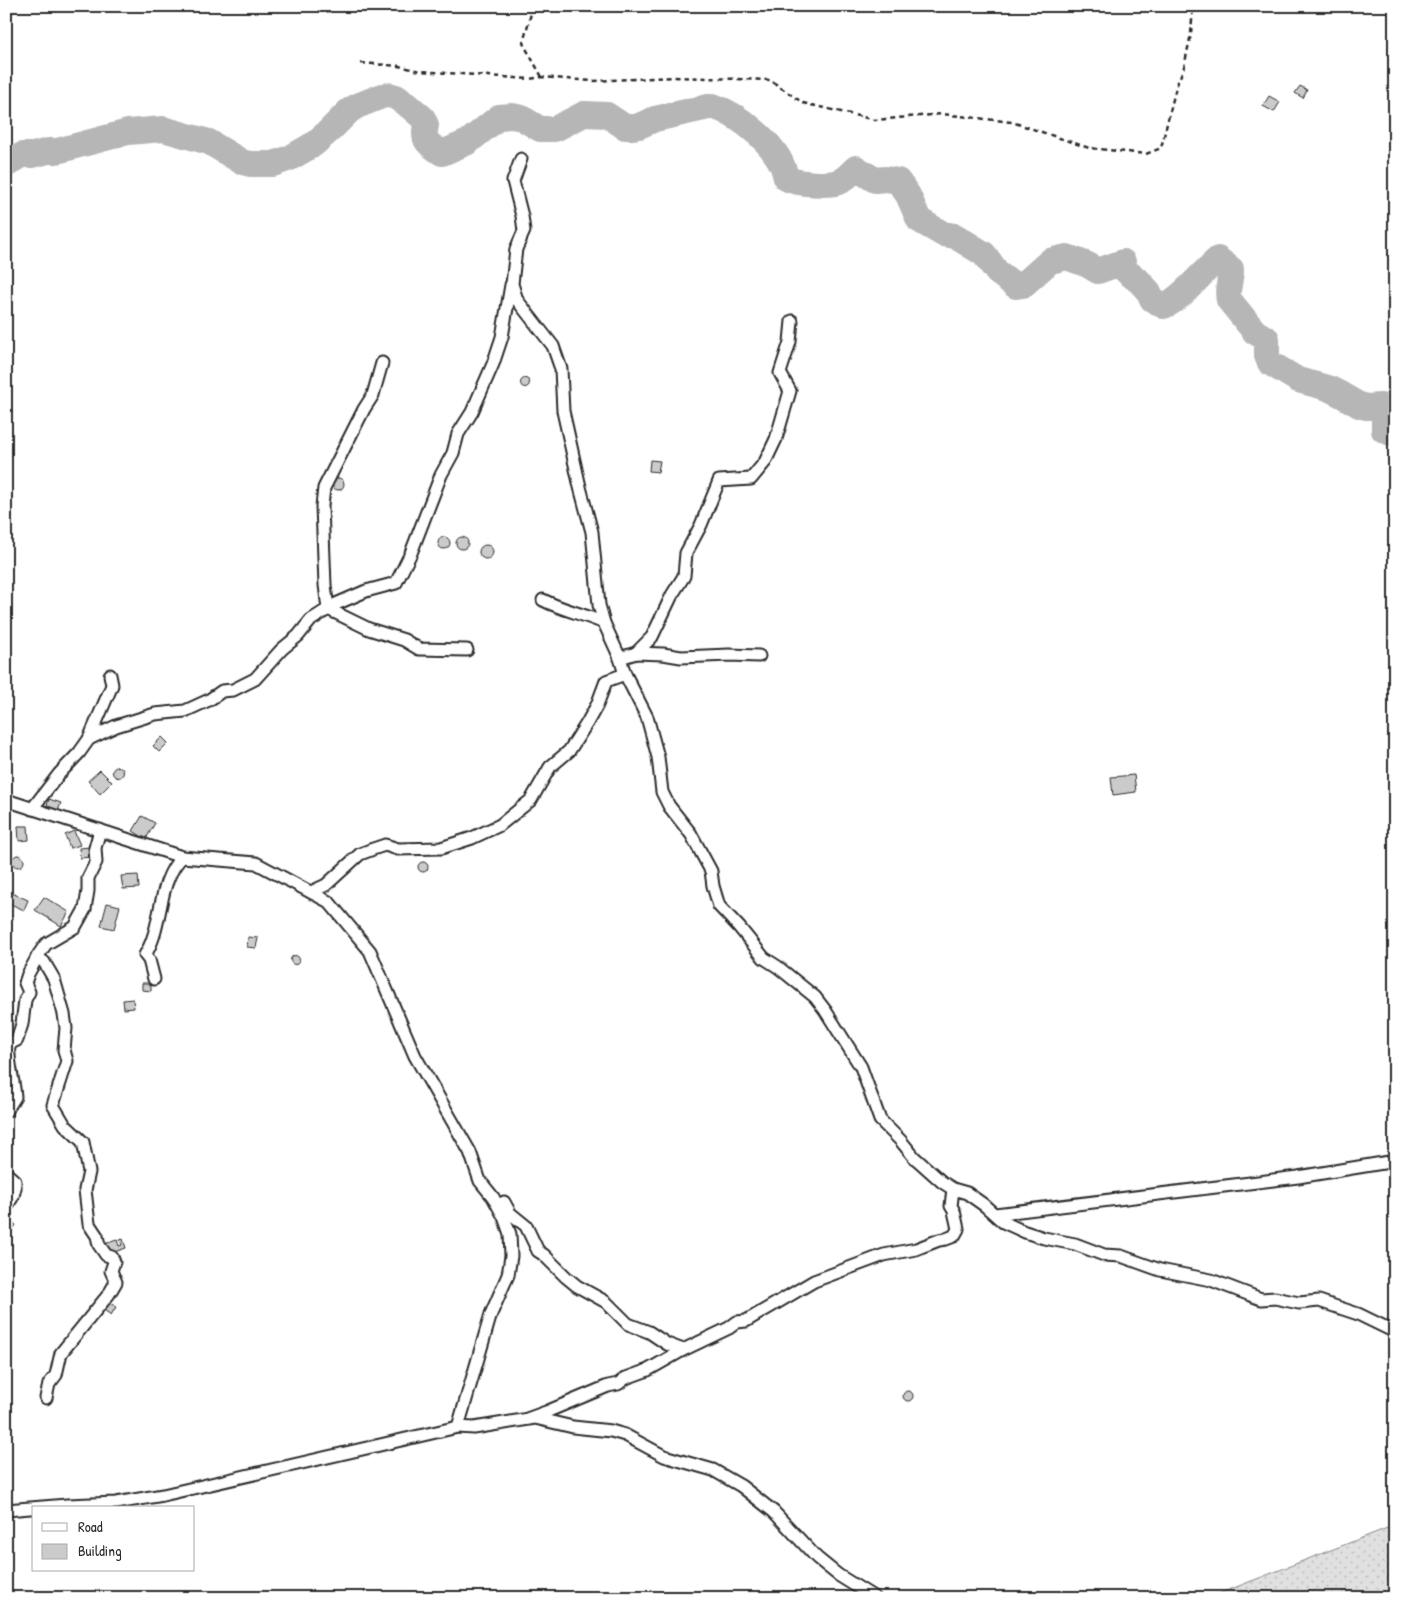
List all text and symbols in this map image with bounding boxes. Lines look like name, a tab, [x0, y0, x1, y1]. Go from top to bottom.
legend	[32, 1506, 195, 1572]
text: Road	[78, 1516, 103, 1537]
text: Building	[78, 1540, 122, 1561]

